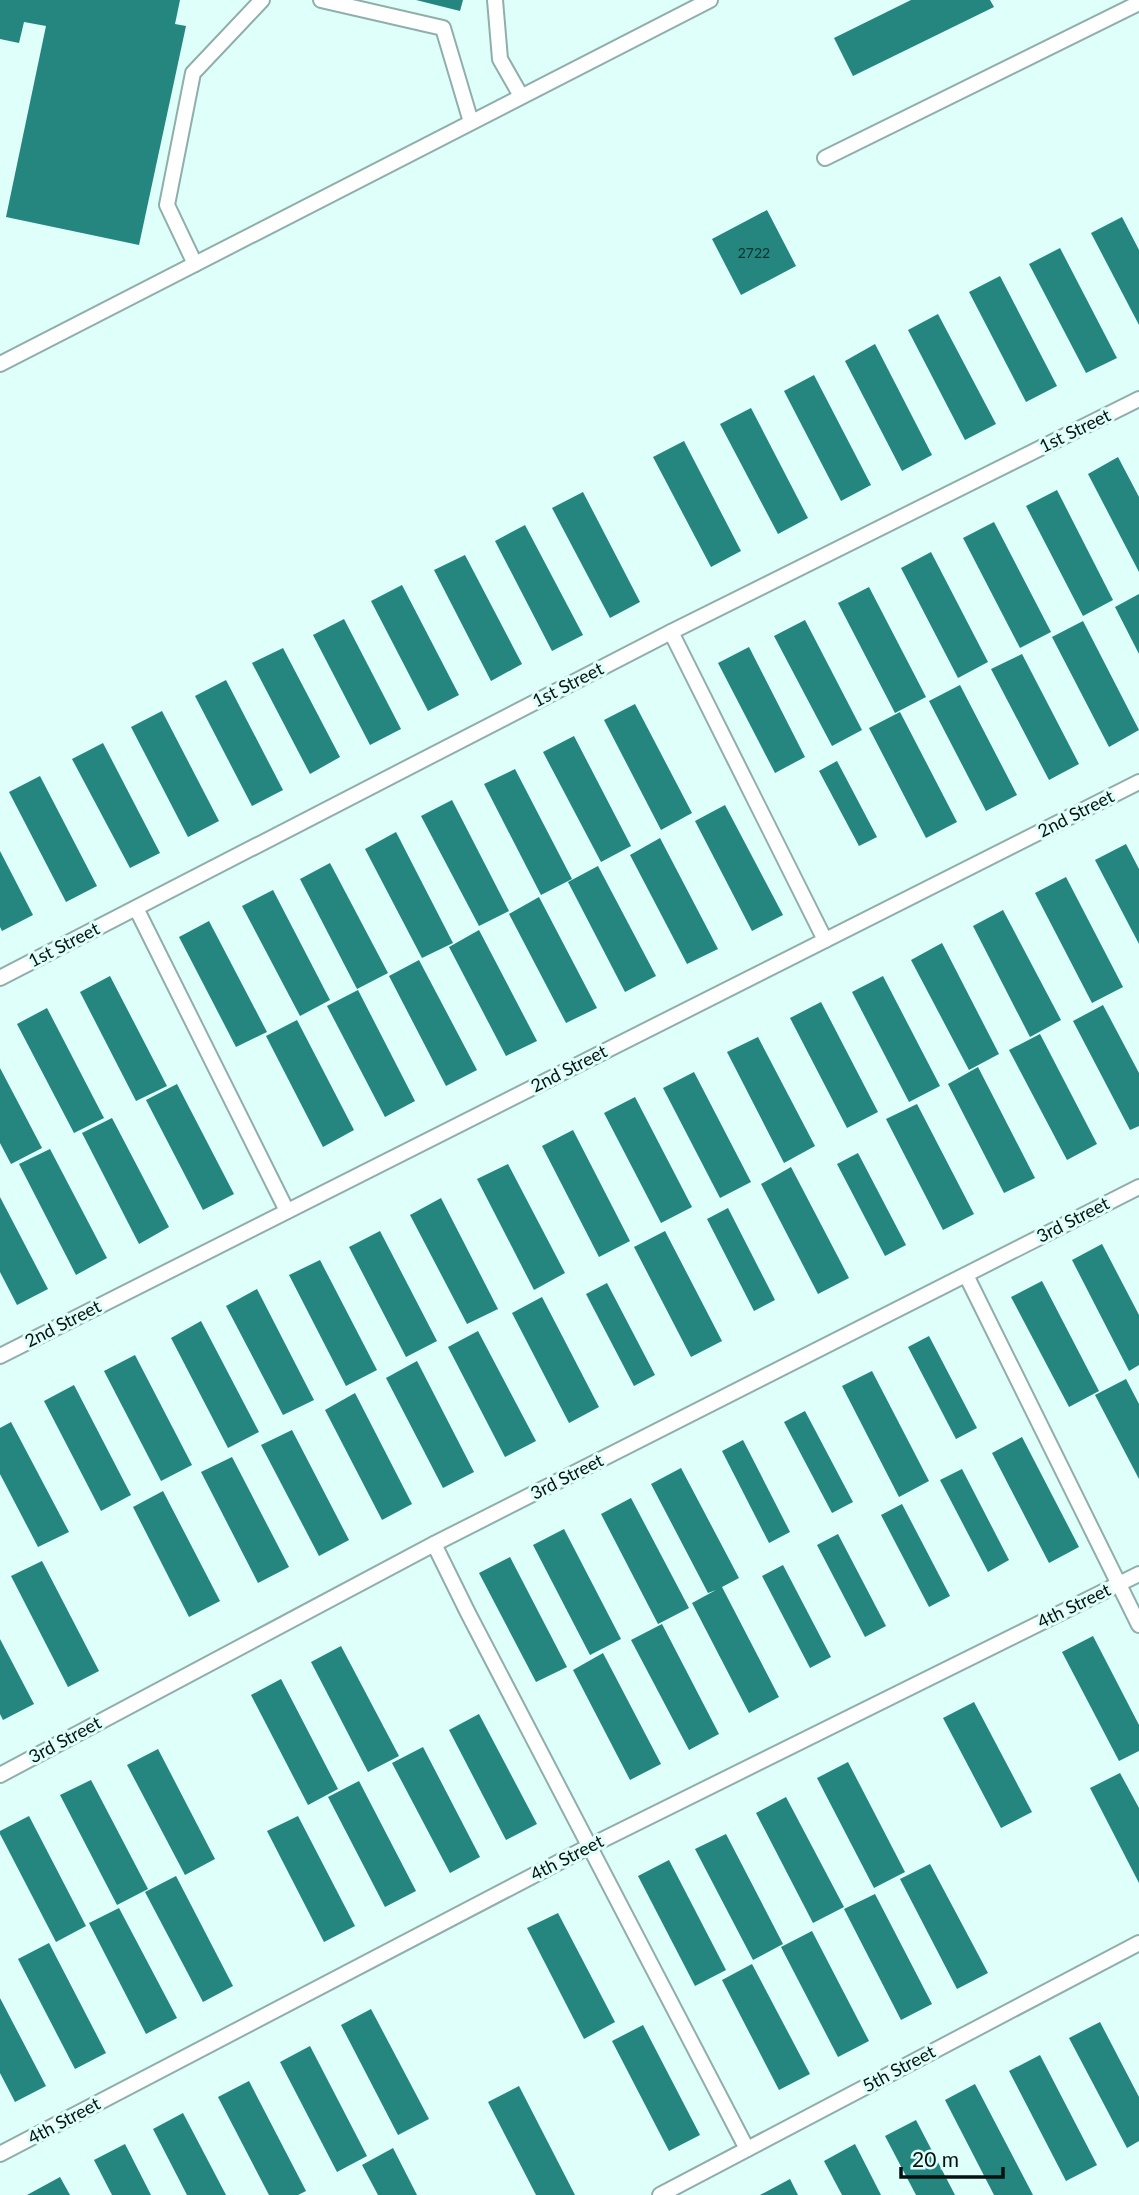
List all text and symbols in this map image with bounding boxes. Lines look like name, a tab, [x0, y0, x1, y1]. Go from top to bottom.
house number: 2722	[738, 244, 770, 261]
street label: 1st Street	[1035, 403, 1114, 457]
street label: 1st Street	[528, 657, 607, 711]
street label: 2nd Street	[1034, 784, 1118, 842]
street label: 1st Street	[24, 917, 103, 971]
street label: 2nd Street	[527, 1039, 611, 1097]
street label: 3rd Street	[1032, 1191, 1113, 1247]
street label: 2nd Street	[21, 1294, 105, 1352]
street label: 3rd Street	[526, 1448, 607, 1504]
street label: 4th Street	[1033, 1578, 1114, 1632]
street label: 3rd Street	[25, 1711, 105, 1767]
street label: 4th Street	[526, 1829, 607, 1885]
street label: 5th Street	[859, 2040, 939, 2096]
street label: 4th Street	[24, 2092, 104, 2148]
scale bar	[901, 2136, 1002, 2180]
text: 20 m	[912, 2146, 959, 2171]

